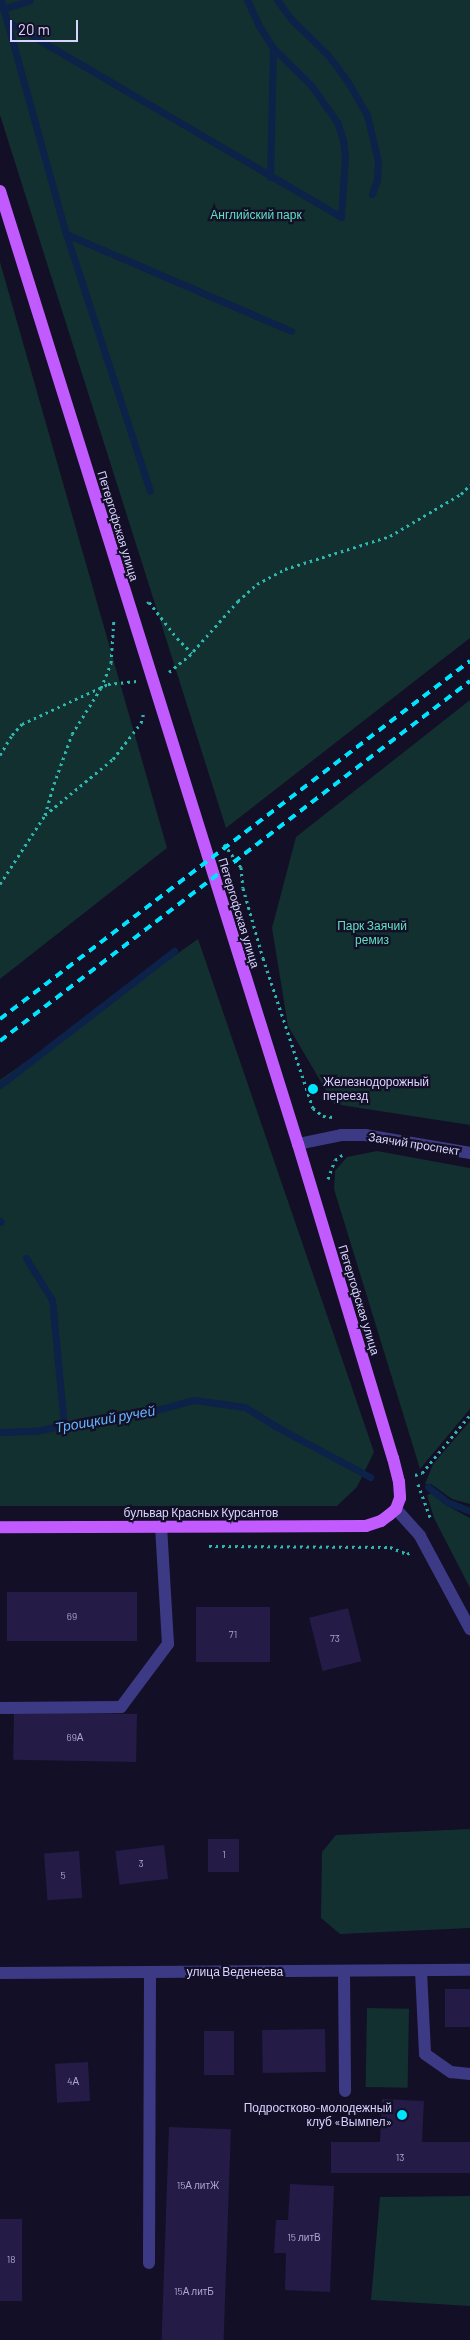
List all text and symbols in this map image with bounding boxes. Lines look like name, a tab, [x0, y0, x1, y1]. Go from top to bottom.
scale bar	[12, 10, 80, 42]
text: 20 m	[18, 20, 50, 38]
park label: Английский парк	[210, 208, 302, 222]
street label: Петергофская улица	[94, 469, 142, 583]
street label: Петергофская улица	[215, 856, 263, 970]
park label: Парк Заячий ремиз	[337, 919, 407, 947]
place label: Железнодорожный переезд	[323, 1075, 429, 1103]
marker: Железнодорожный переезд	[307, 1083, 319, 1095]
street label: Заячий проспект	[367, 1130, 461, 1158]
street label: Петергофская улица	[335, 1243, 383, 1357]
water label: Троицкий ручей	[54, 1402, 156, 1436]
street label: бульвар Красных Курсантов	[124, 1506, 278, 1520]
house number: 69	[67, 1611, 77, 1623]
house number: 71	[229, 1629, 237, 1641]
house number: 73	[330, 1633, 340, 1645]
house number: 69А	[66, 1732, 84, 1744]
house number: 1	[222, 1849, 226, 1861]
house number: 3	[138, 1858, 144, 1870]
house number: 5	[60, 1870, 66, 1882]
street label: улица Веденеева	[187, 1965, 283, 1979]
house number: 4А	[67, 2076, 79, 2088]
place label: Подростково-молодежный клуб «Вымпел»	[244, 2101, 392, 2129]
marker: Подростково-молодежный клуб «Вымпел»	[396, 2109, 408, 2121]
house number: 13	[396, 2152, 404, 2164]
house number: 15А литЖ	[177, 2180, 219, 2192]
house number: 15 литВ	[287, 2232, 321, 2244]
house number: 18	[7, 2254, 15, 2266]
house number: 15А литБ	[174, 2286, 214, 2298]

